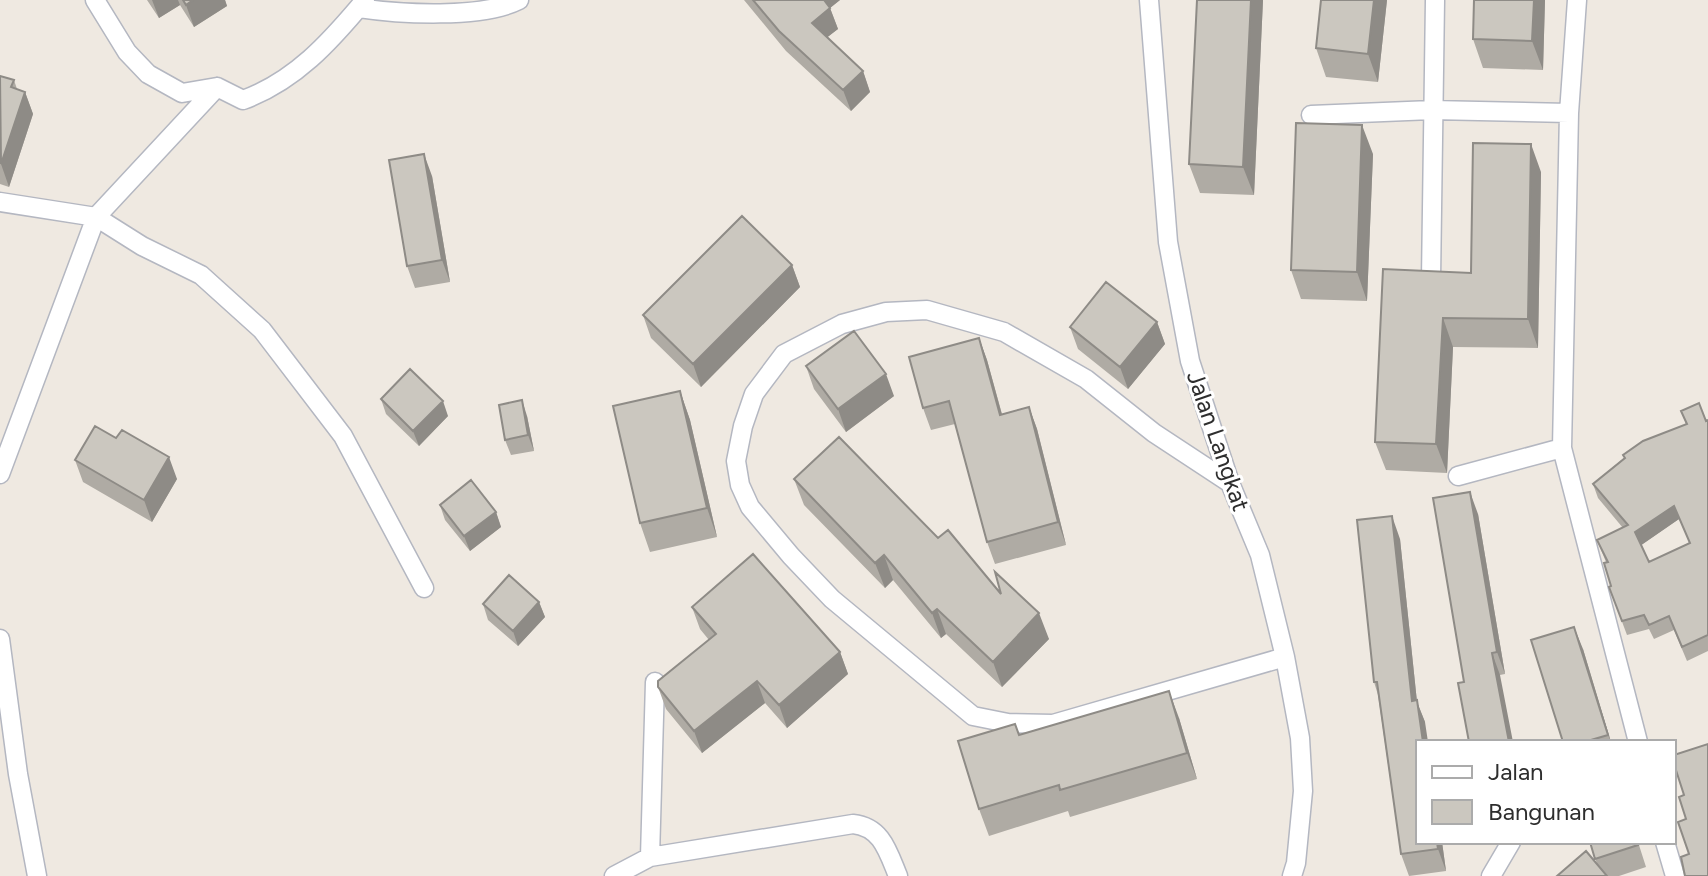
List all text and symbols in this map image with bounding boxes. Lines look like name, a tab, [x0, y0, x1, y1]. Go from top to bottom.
street label: Jalan Langkat	[1181, 367, 1256, 515]
legend	[1416, 740, 1676, 844]
text: Jalan	[1488, 757, 1544, 786]
text: Bangunan	[1488, 797, 1595, 826]

